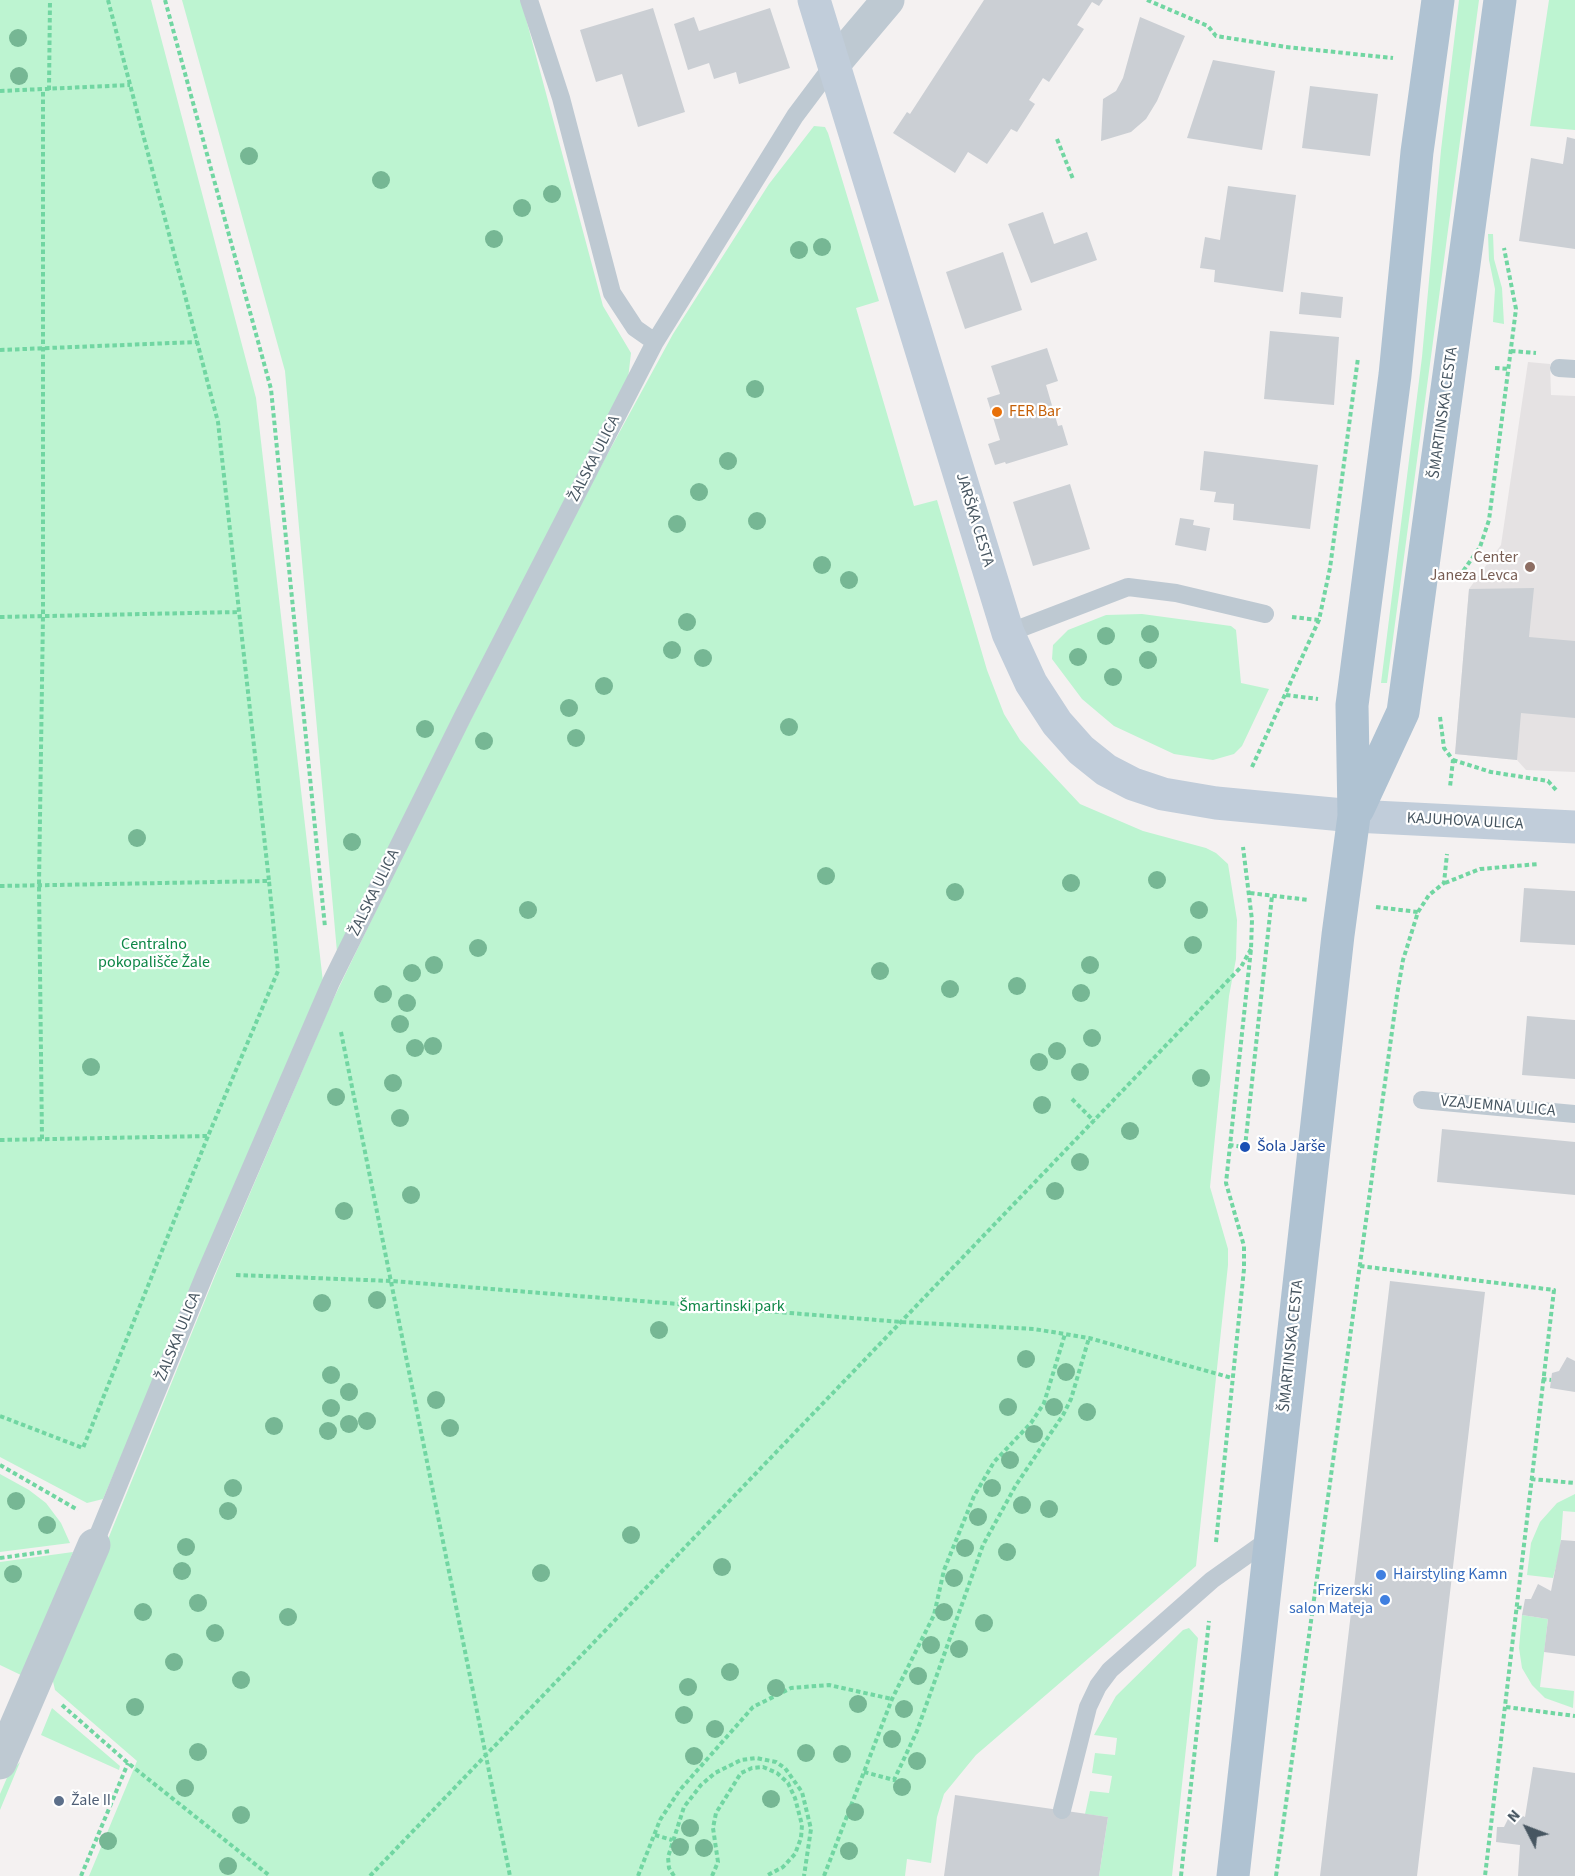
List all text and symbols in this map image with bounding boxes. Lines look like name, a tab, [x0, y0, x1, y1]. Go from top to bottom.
street label: ŠMARTINSKA CESTA	[1425, 346, 1463, 480]
place label: FER Bar	[1009, 402, 1061, 422]
marker: FER Bar	[990, 405, 1004, 419]
street label: ŽALSKA ULICA	[565, 413, 625, 505]
street label: JARŠKA CESTA	[951, 471, 997, 569]
place label: Center Janeza Levca	[1430, 548, 1518, 586]
marker: Center Janeza Levca	[1523, 560, 1537, 574]
street label: KAJUHOVA ULICA	[1406, 809, 1524, 835]
street label: ŽALSKA ULICA	[346, 846, 404, 940]
park label: Centralno pokopališče Žale	[98, 935, 210, 973]
street label: VZAJEMNA ULICA	[1440, 1092, 1556, 1122]
place label: Šola Jarše	[1257, 1137, 1325, 1157]
marker: Šola Jarše	[1238, 1140, 1252, 1154]
street label: ŠMARTINSKA CESTA	[1276, 1279, 1308, 1413]
street label: ŽALSKA ULICA	[152, 1290, 206, 1384]
park label: Šmartinski park	[679, 1297, 785, 1317]
place label: Hairstyling Kamn	[1393, 1565, 1508, 1585]
marker: Hairstyling Kamn	[1374, 1568, 1388, 1582]
place label: Frizerski salon Mateja	[1289, 1581, 1373, 1619]
marker: Frizerski salon Mateja	[1378, 1593, 1392, 1607]
place label: Žale II	[71, 1791, 111, 1811]
marker: Žale II	[52, 1794, 66, 1808]
north arrow	[1497, 1798, 1557, 1858]
text: N	[1502, 1805, 1525, 1827]

